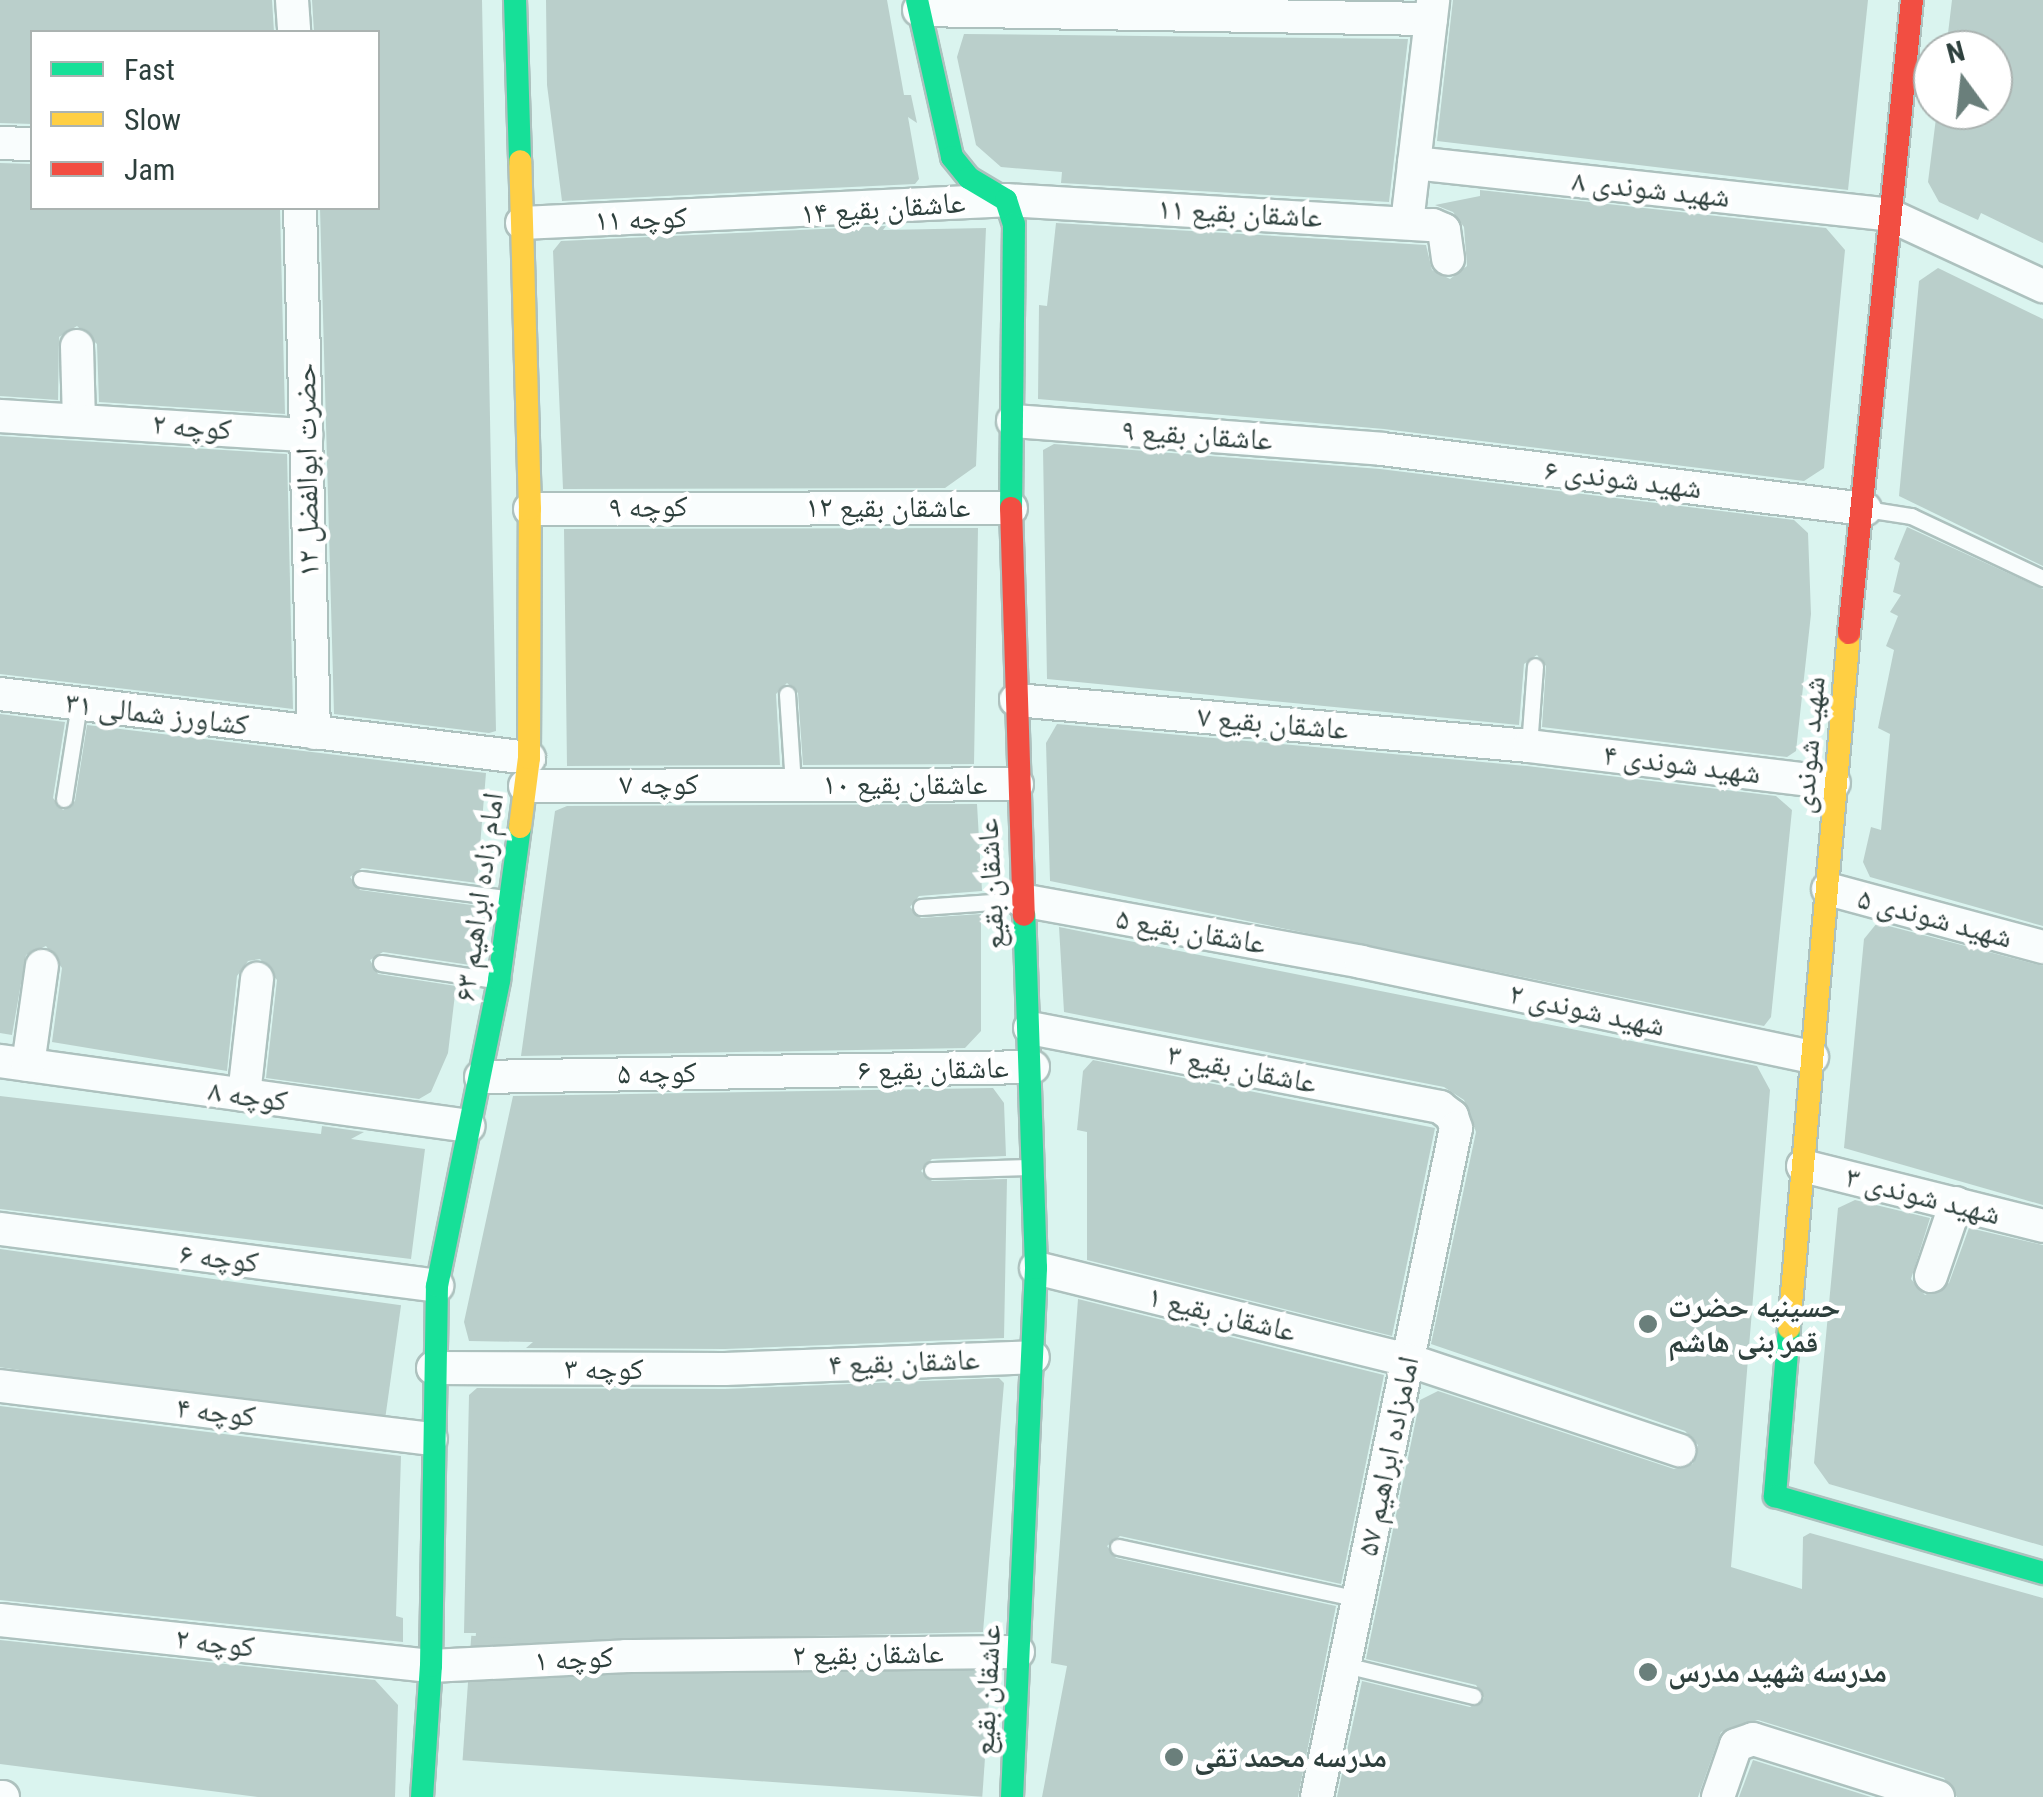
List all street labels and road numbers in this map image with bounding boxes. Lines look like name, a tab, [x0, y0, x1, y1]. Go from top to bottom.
street label: شهید شوندی ۸	[1570, 163, 1732, 215]
street label: عاشقان بقیع ۱۴	[799, 184, 967, 232]
street label: عاشقان بقیع ۱۱	[1157, 191, 1323, 235]
street label: کوچه ۱۱	[594, 199, 688, 239]
street label: حضرت ابوالفضل ۱۲	[287, 363, 327, 577]
street label: کوچه ۲	[151, 406, 233, 448]
street label: عاشقان بقیع ۹	[1120, 412, 1274, 458]
street label: شهید شوندی ۶	[1542, 451, 1704, 507]
street label: کوچه ۹	[608, 488, 688, 526]
street label: عاشقان بقیع ۱۲	[806, 489, 970, 525]
street label: شهید شوندی	[1785, 675, 1833, 815]
street label: کشاورز شمالی ۳۱	[63, 685, 251, 743]
street label: عاشقان بقیع ۷	[1196, 698, 1350, 748]
street label: شهید شوندی ۴	[1601, 736, 1763, 792]
street label: کوچه ۷	[619, 766, 699, 802]
street label: عاشقان بقیع ۱۰	[823, 766, 987, 802]
street label: امام زاده ابراهیم ۶۳	[447, 790, 511, 1004]
street label: عاشقان بقیع	[970, 818, 1012, 950]
street label: شهید شوندی ۵	[1854, 880, 2016, 956]
street label: عاشقان بقیع ۵	[1113, 900, 1269, 962]
street label: شهید شوندی ۲	[1506, 976, 1668, 1044]
street label: عاشقان بقیع ۳	[1164, 1037, 1320, 1101]
street label: عاشقان بقیع ۶	[857, 1050, 1009, 1088]
street label: کوچه ۵	[617, 1054, 697, 1092]
street label: کوچه ۸	[206, 1073, 290, 1119]
street label: شهید شوندی ۳	[1842, 1159, 2004, 1233]
street label: کوچه ۶	[177, 1235, 261, 1281]
street label: عاشقان بقیع ۱	[1144, 1278, 1300, 1350]
street label: عاشقان بقیع ۴	[828, 1341, 980, 1383]
street label: کوچه ۳	[564, 1351, 644, 1387]
street label: امامزاده ابراهیم ۵۷	[1349, 1353, 1427, 1559]
street label: کوچه ۴	[174, 1389, 258, 1435]
street label: کوچه ۲	[174, 1621, 256, 1665]
street label: عاشقان بقیع	[966, 1624, 1008, 1756]
street label: عاشقان بقیع ۲	[792, 1635, 944, 1673]
street label: کوچه ۱	[533, 1639, 615, 1679]

